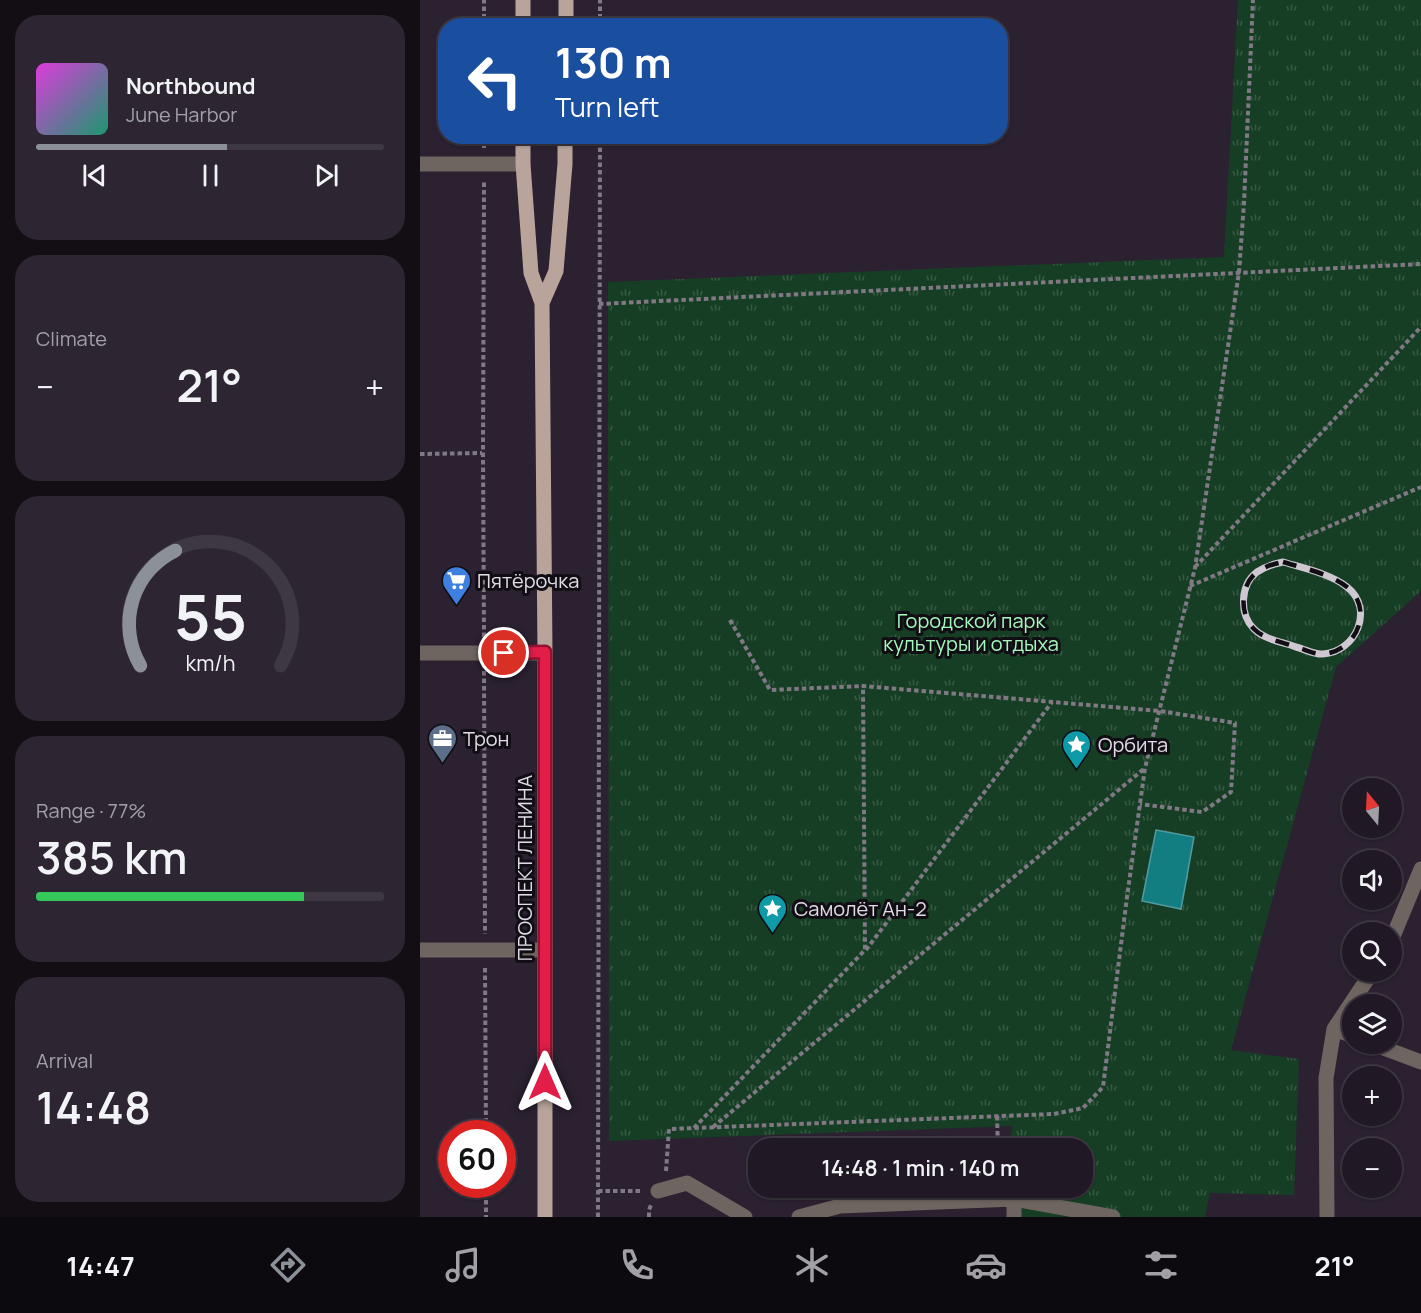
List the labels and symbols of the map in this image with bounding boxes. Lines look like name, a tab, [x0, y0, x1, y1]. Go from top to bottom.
supermarket icon: Пятёрочка	[440, 564, 472, 606]
place label: Пятёрочка	[477, 567, 579, 594]
park label: Городской парк культуры и отдыха	[883, 607, 1059, 657]
pin	[478, 627, 529, 678]
office icon: Трон	[426, 722, 458, 764]
place label: Трон	[463, 725, 509, 752]
place icon: Орбита	[1061, 728, 1093, 770]
place label: Орбита	[1098, 731, 1168, 758]
street label: ПРОСПЕКТ ЛЕНИНА	[511, 775, 538, 961]
north arrow	[1342, 778, 1402, 838]
place icon: Самолёт Ан-2	[757, 892, 789, 934]
place label: Самолёт Ан-2	[794, 895, 927, 922]
position arrow	[513, 1050, 577, 1114]
speed limit sign: 60	[438, 1120, 516, 1198]

